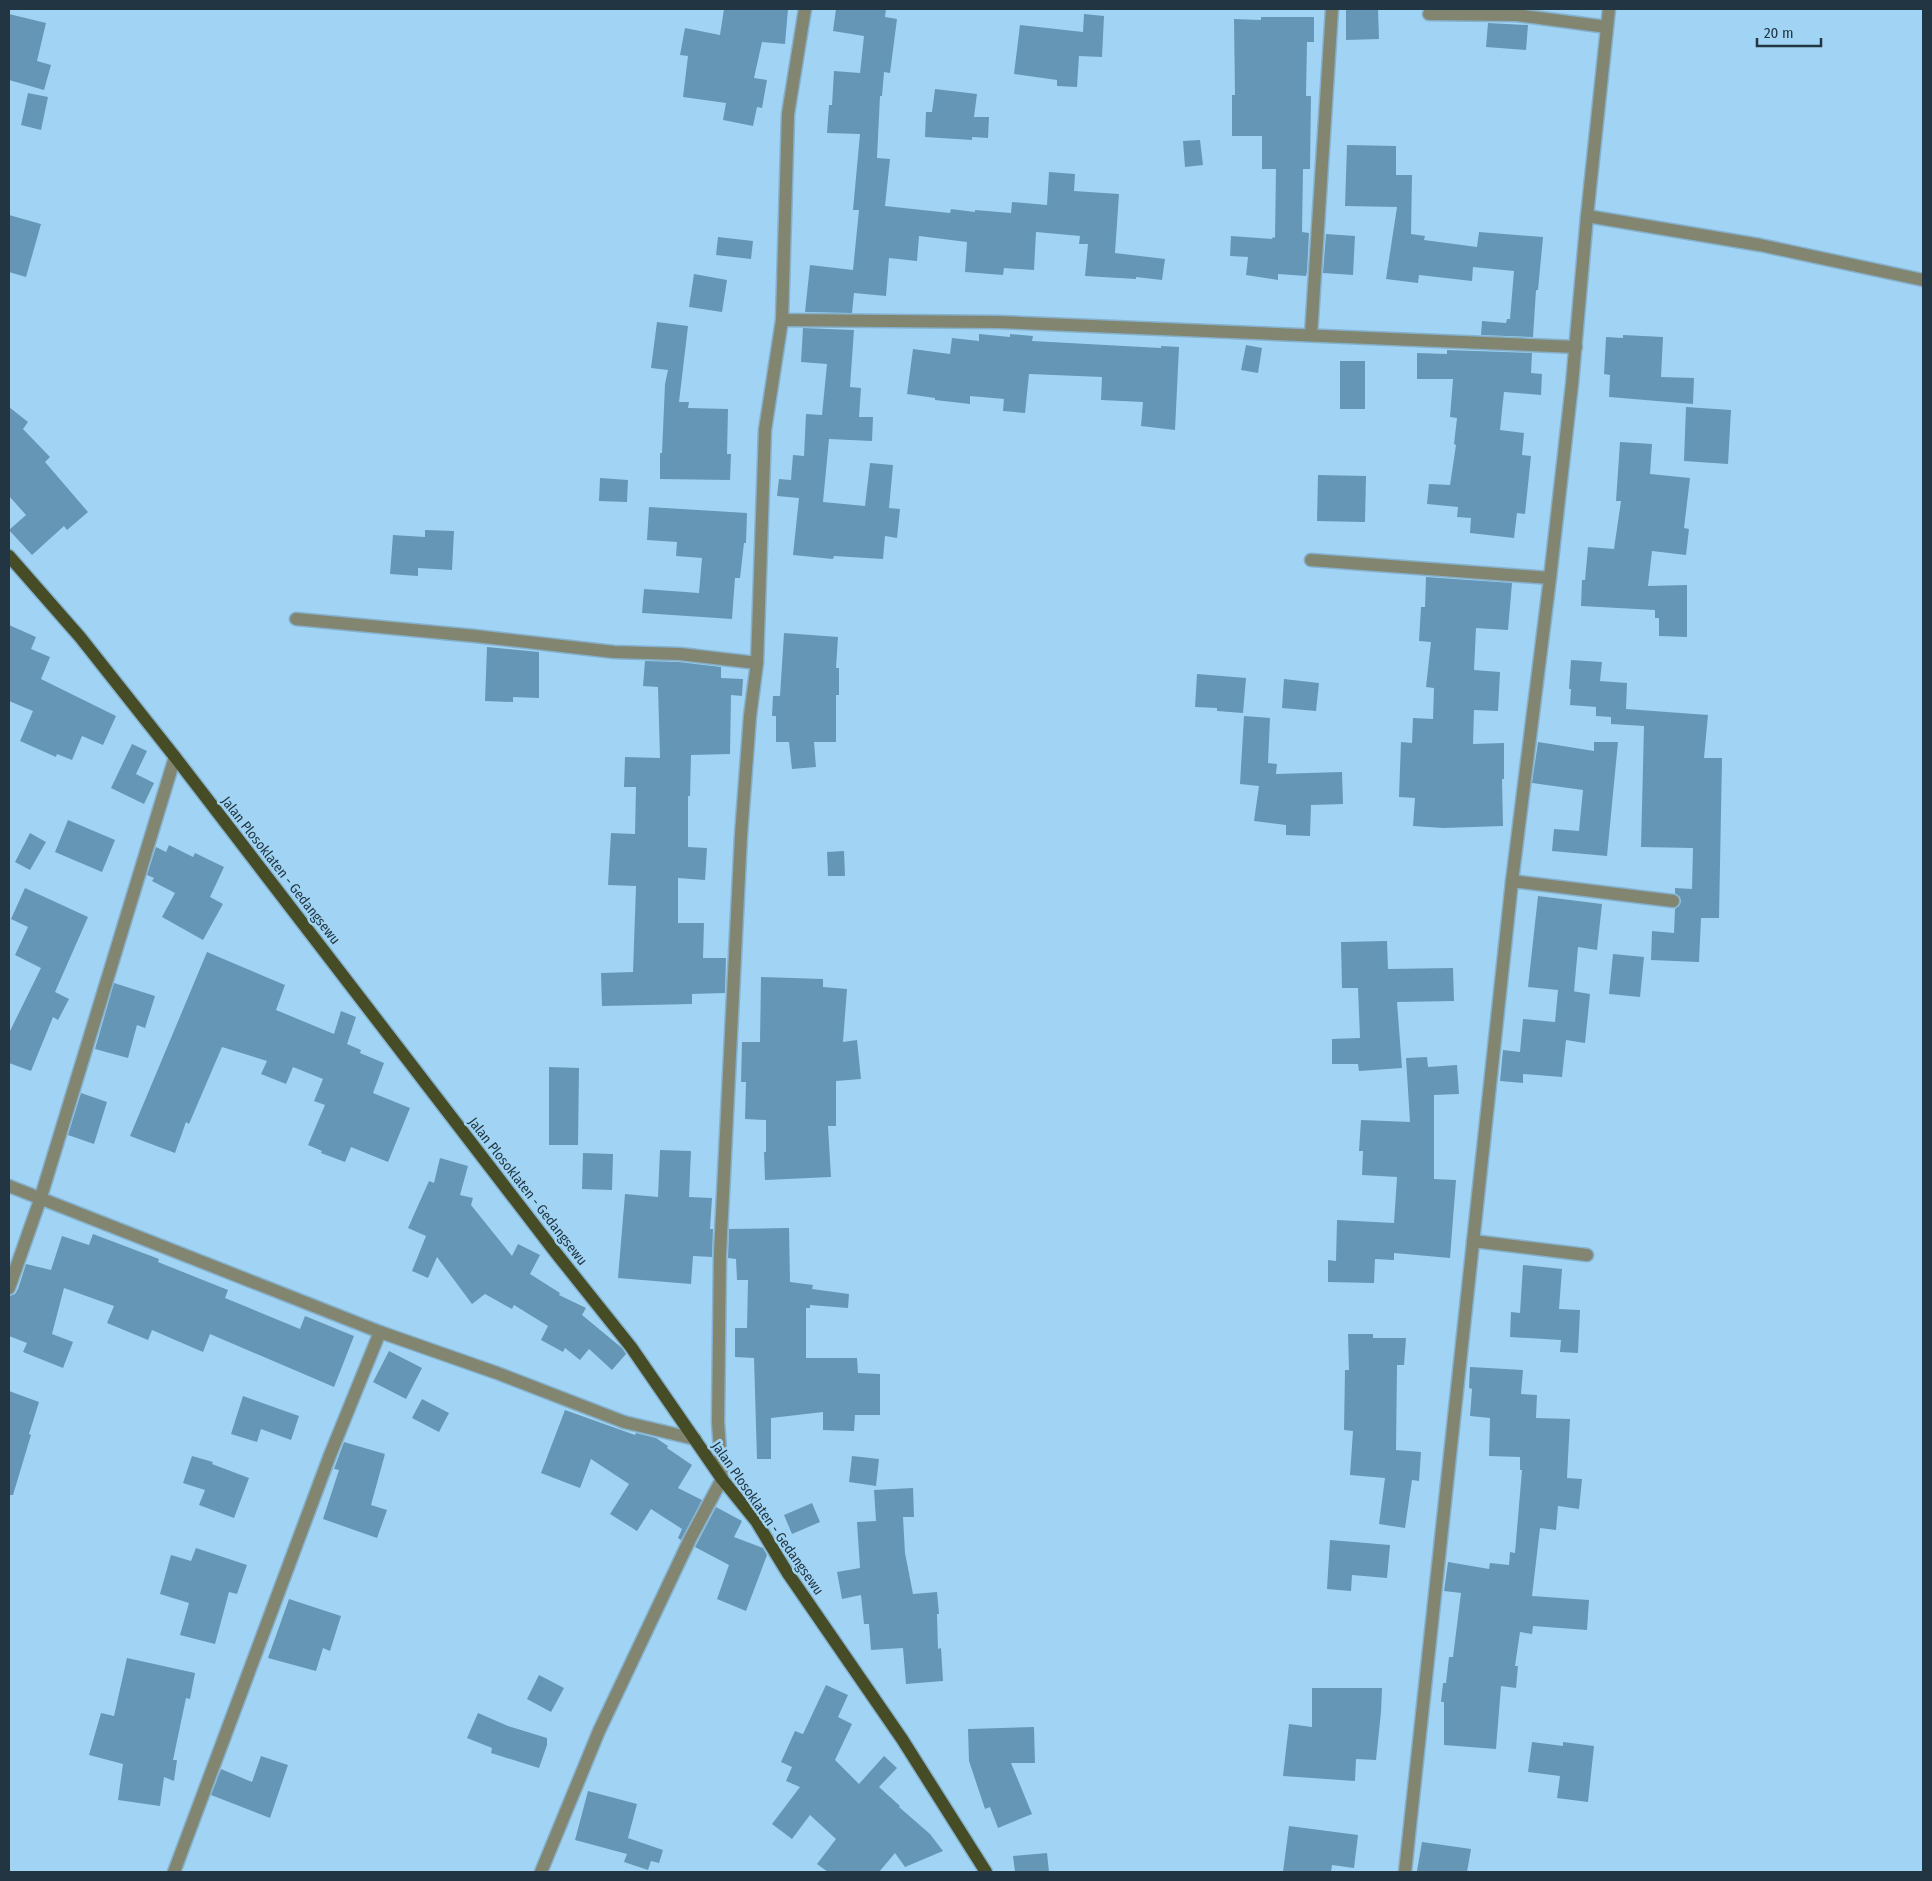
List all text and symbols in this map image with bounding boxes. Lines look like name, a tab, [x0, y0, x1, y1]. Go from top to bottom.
scale bar	[1757, 15, 1821, 47]
text: 20 m	[1764, 24, 1794, 42]
street label: Jalan Plosoklaten - Gedangsewu	[218, 793, 344, 948]
street label: Jalan Plosoklaten - Gedangsewu	[465, 1114, 591, 1269]
street label: Jalan Plosoklaten - Gedangsewu	[708, 1438, 827, 1598]

